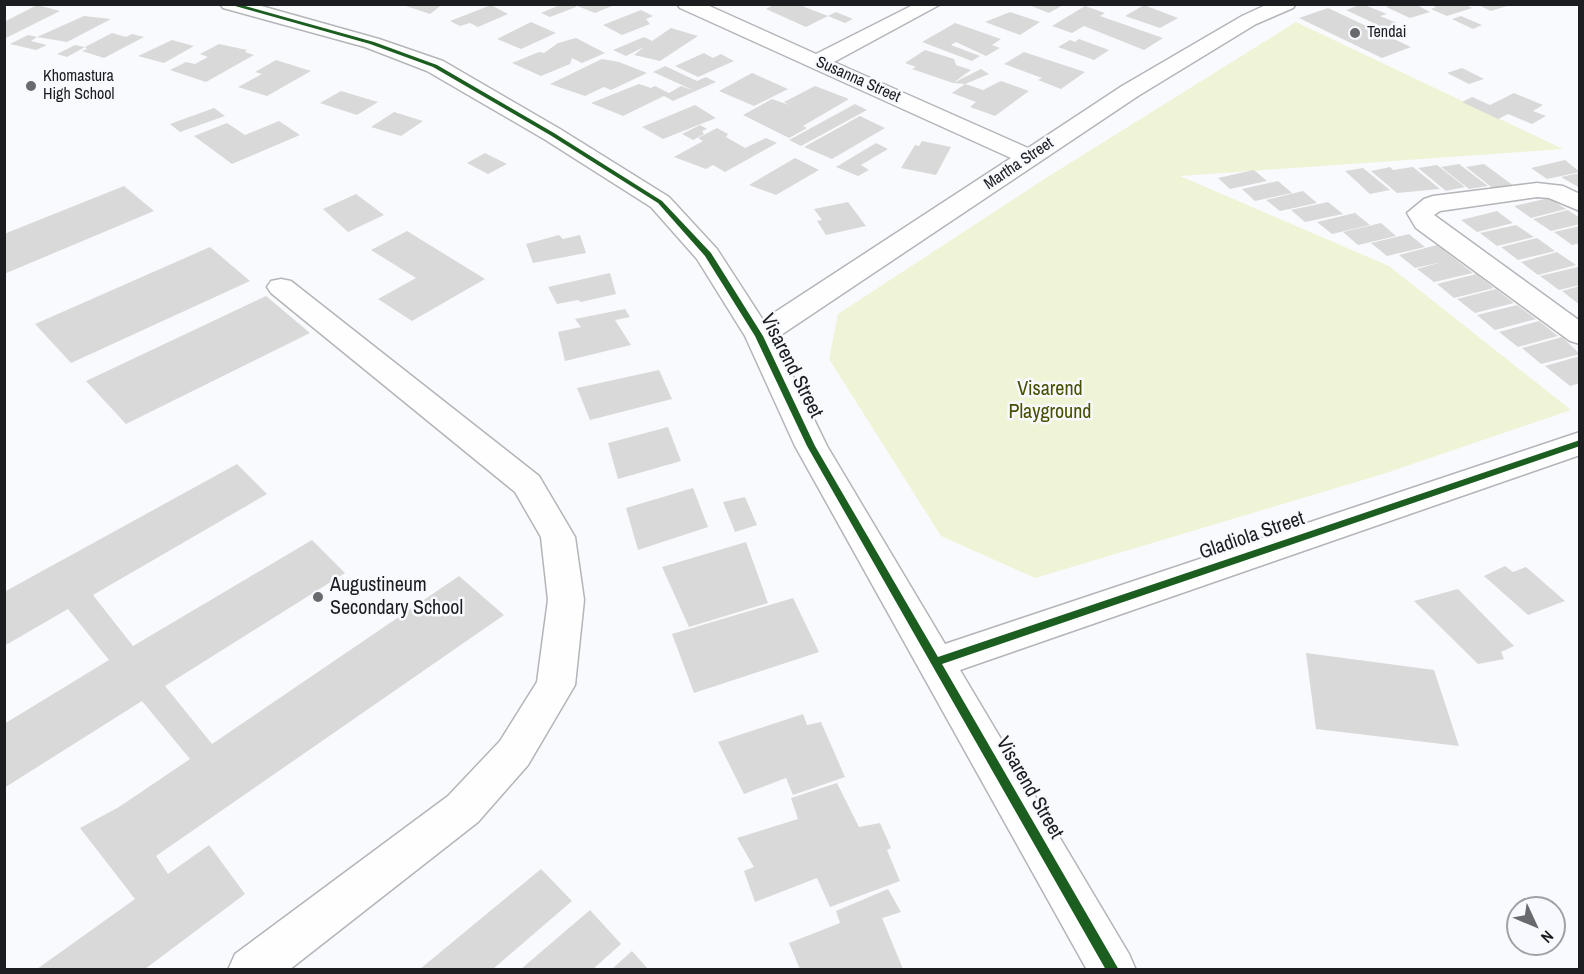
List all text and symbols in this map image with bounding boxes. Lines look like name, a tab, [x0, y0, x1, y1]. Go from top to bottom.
place label: Tendai	[1367, 23, 1406, 43]
marker: Tendai	[1348, 26, 1362, 40]
street label: Susanna Street	[813, 53, 903, 107]
place label: Khomastura High School	[43, 67, 114, 105]
marker: Khomastura High School	[24, 79, 38, 93]
street label: Martha Street	[981, 134, 1057, 194]
street label: Visarend Street	[755, 310, 827, 422]
park label: Visarend Playground	[1009, 378, 1091, 425]
street label: Gladiola Street	[1196, 507, 1308, 565]
place label: Augustineum Secondary School	[330, 574, 463, 621]
marker: Augustineum Secondary School	[311, 590, 325, 604]
street label: Visarend Street	[990, 733, 1068, 843]
north arrow	[1506, 896, 1566, 956]
text: N	[1536, 926, 1559, 948]

